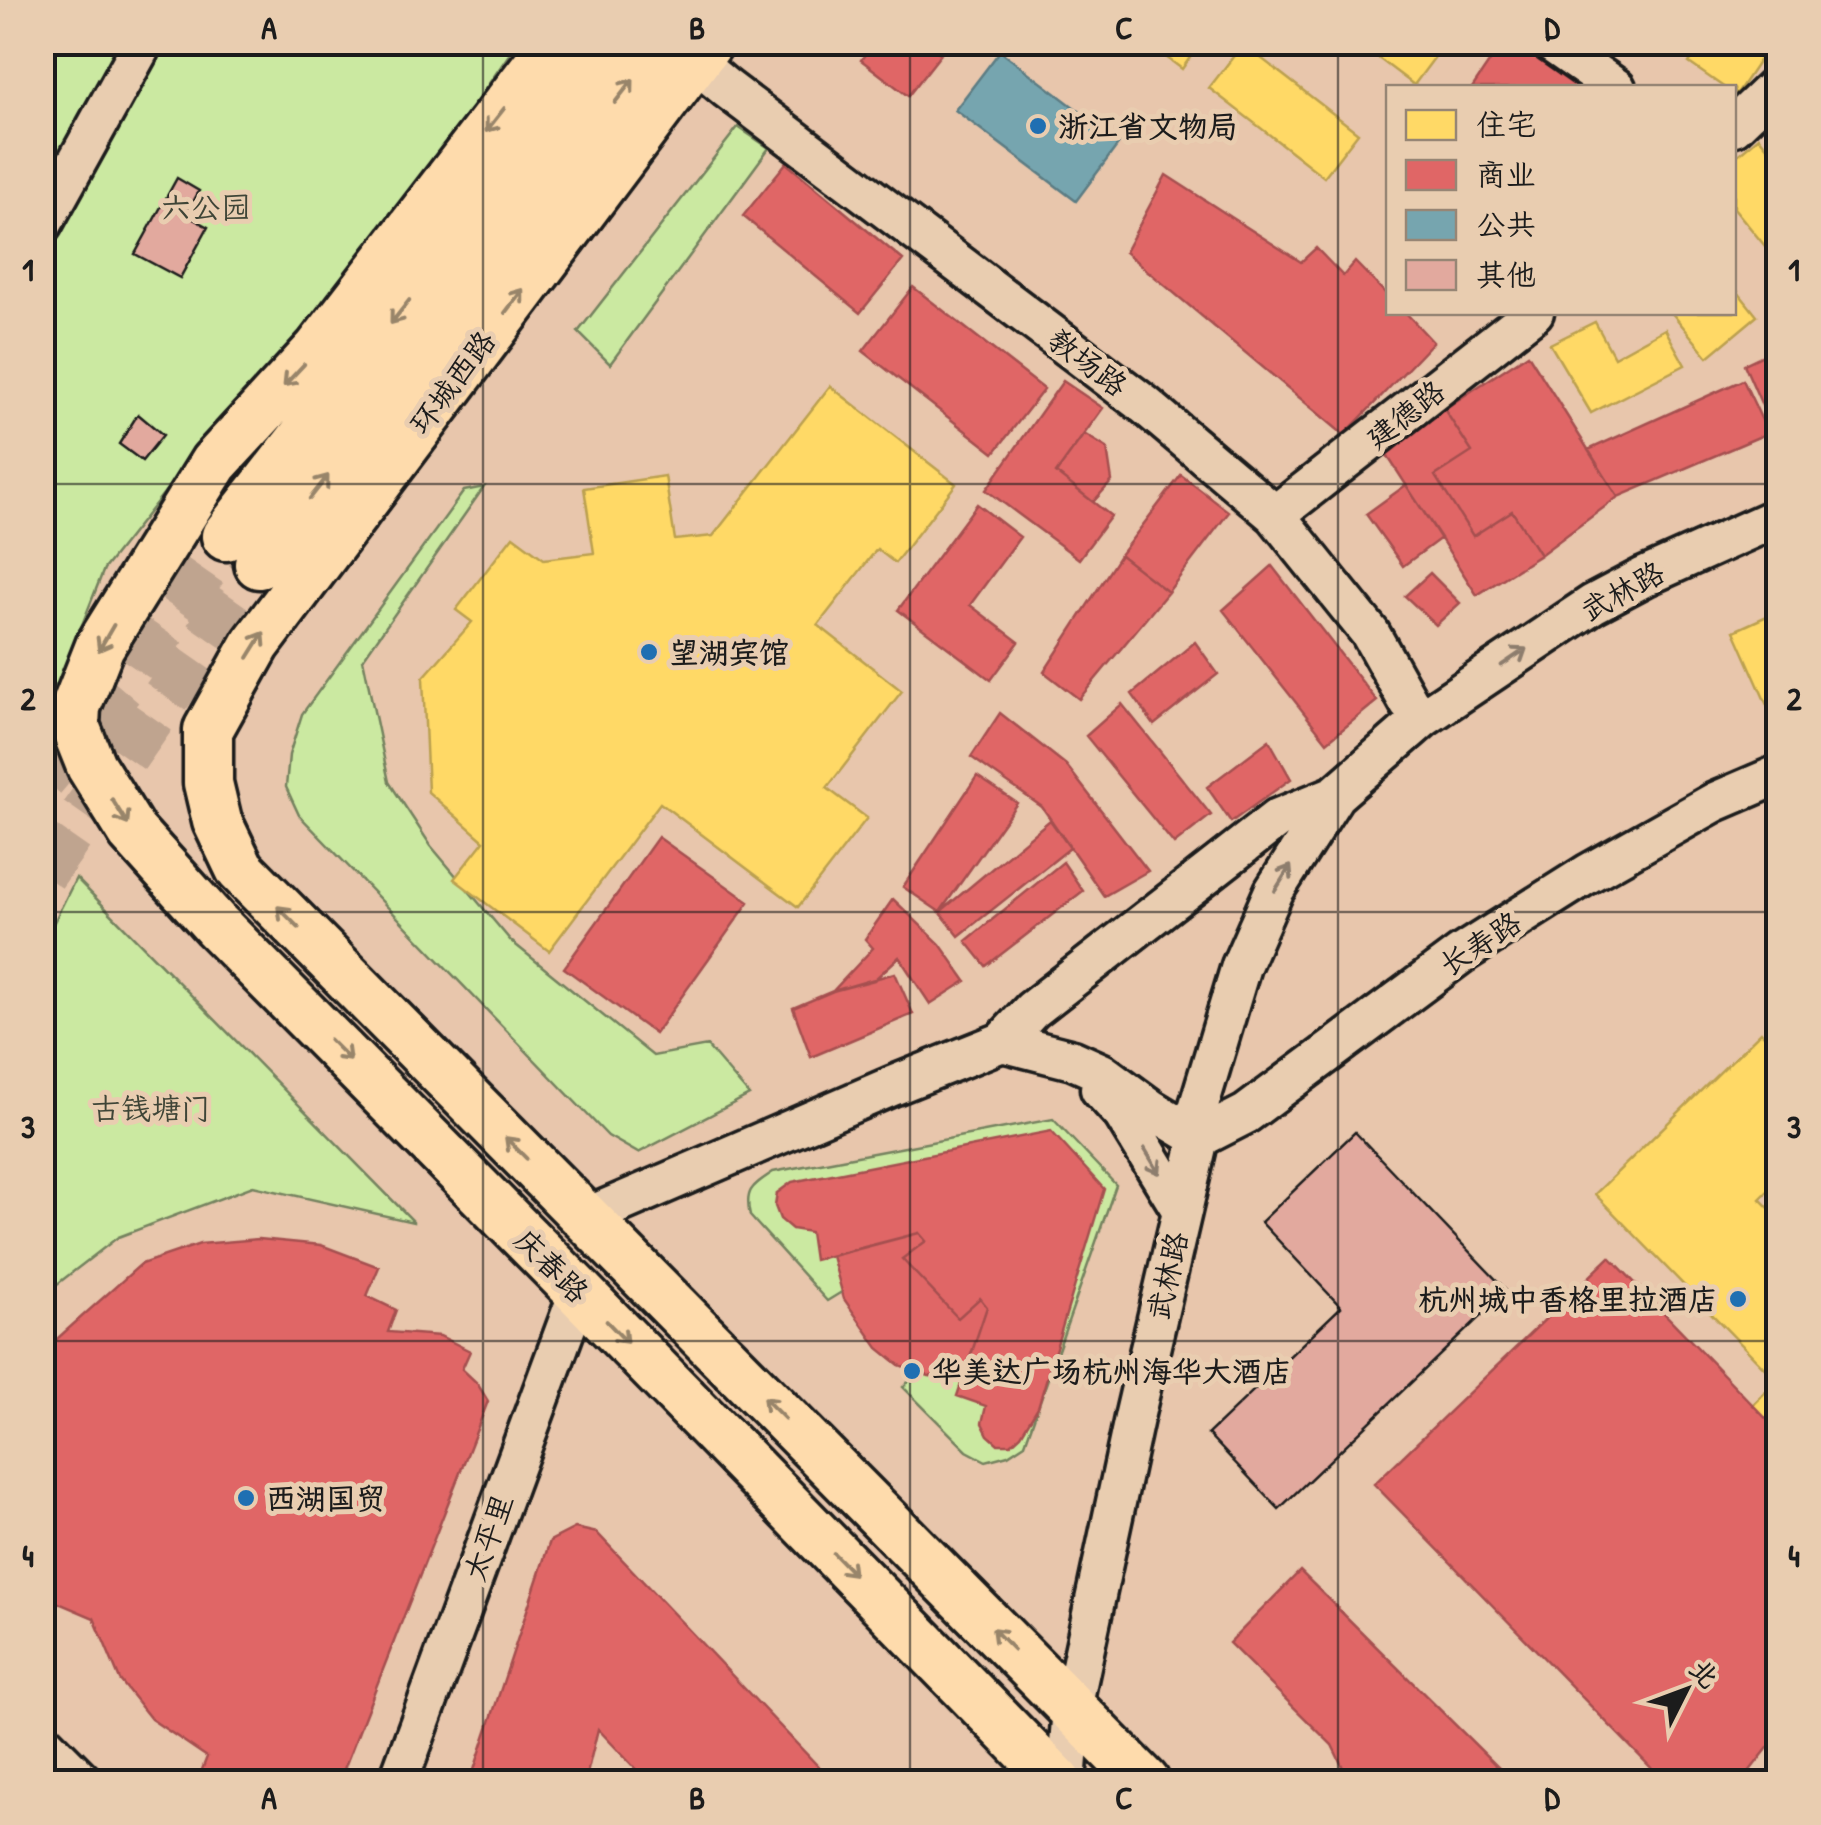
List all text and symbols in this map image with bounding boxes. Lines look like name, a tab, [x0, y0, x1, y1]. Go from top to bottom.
text: A	[261, 6, 277, 49]
text: B	[689, 6, 705, 49]
text: C	[1115, 6, 1133, 49]
text: D	[1544, 6, 1560, 49]
one-way arrow	[613, 78, 634, 105]
legend	[1386, 85, 1736, 315]
text: 住宅	[1476, 104, 1536, 144]
one-way arrow	[485, 106, 506, 133]
place label: 浙江省文物局	[1058, 106, 1238, 146]
marker: 浙江省文物局	[1027, 115, 1049, 137]
text: 商业	[1476, 154, 1536, 194]
park label: 六公园	[161, 187, 251, 227]
text: 公共	[1476, 204, 1536, 244]
text: 1	[22, 248, 34, 291]
text: 1	[1788, 248, 1800, 291]
text: 其他	[1476, 254, 1536, 294]
one-way arrow	[503, 288, 524, 315]
one-way arrow	[389, 299, 411, 325]
street label: 教场路	[1040, 319, 1136, 405]
street label: 环城西路	[400, 322, 504, 442]
one-way arrow	[283, 362, 306, 387]
street label: 建德路	[1357, 371, 1453, 457]
one-way arrow	[307, 474, 329, 500]
street label: 武林路	[1573, 552, 1671, 630]
one-way arrow	[96, 623, 116, 652]
one-way arrow	[246, 632, 267, 660]
place label: 望湖宾馆	[669, 632, 789, 672]
marker: 望湖宾馆	[638, 641, 660, 663]
one-way arrow	[1500, 647, 1528, 668]
text: 2	[21, 677, 37, 720]
text: 2	[1787, 677, 1803, 720]
one-way arrow	[109, 797, 130, 826]
one-way arrow	[1272, 864, 1293, 893]
street label: 长寿路	[1431, 902, 1529, 984]
one-way arrow	[276, 906, 300, 930]
one-way arrow	[328, 1038, 352, 1062]
park label: 古钱塘门	[91, 1088, 211, 1128]
text: 3	[21, 1105, 35, 1148]
text: 3	[1787, 1105, 1801, 1148]
one-way arrow	[504, 1137, 528, 1161]
one-way arrow	[1141, 1146, 1162, 1175]
street label: 庆春路	[506, 1219, 598, 1311]
street label: 武林路	[1137, 1228, 1197, 1324]
place label: 杭州城中香格里拉酒店	[1418, 1279, 1718, 1319]
marker: 杭州城中香格里拉酒店	[1727, 1288, 1749, 1310]
one-way arrow	[605, 1319, 629, 1343]
place label: 华美达广场杭州海华大酒店	[932, 1351, 1292, 1391]
marker: 华美达广场杭州海华大酒店	[901, 1360, 923, 1382]
one-way arrow	[763, 1397, 787, 1421]
place label: 西湖国贸	[266, 1478, 386, 1518]
marker: 西湖国贸	[235, 1487, 257, 1509]
street label: 太平里	[454, 1488, 522, 1586]
text: 4	[22, 1534, 34, 1577]
text: 4	[1788, 1534, 1800, 1577]
one-way arrow	[832, 1552, 856, 1576]
one-way arrow	[991, 1627, 1016, 1652]
north arrow	[1636, 1640, 1736, 1740]
text: 北	[1681, 1650, 1728, 1696]
text: A	[261, 1776, 277, 1819]
text: B	[689, 1776, 705, 1819]
text: C	[1115, 1776, 1133, 1819]
text: D	[1544, 1776, 1560, 1819]

